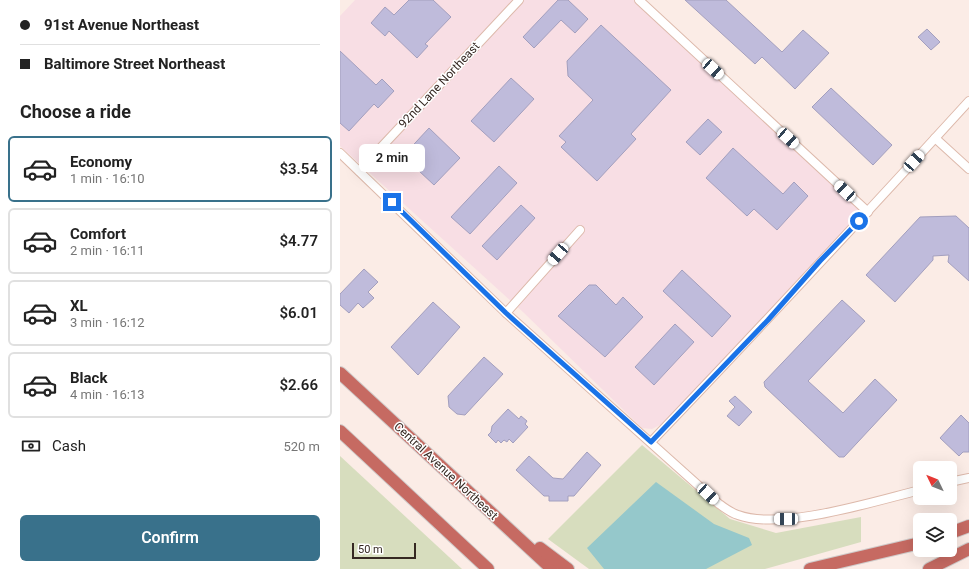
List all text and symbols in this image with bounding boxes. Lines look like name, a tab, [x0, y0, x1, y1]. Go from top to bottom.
text: 91st Avenue Northeast	[44, 16, 199, 34]
street label: 92nd Lane Northeast	[396, 39, 482, 131]
text: Baltimore Street Northeast	[44, 55, 225, 73]
car	[700, 57, 726, 81]
text: Choose a ride	[20, 101, 131, 122]
car	[775, 126, 801, 150]
callout: 2 min	[359, 144, 425, 172]
car	[902, 148, 926, 174]
text: 2 min	[376, 150, 408, 165]
icon: car	[22, 151, 58, 187]
text: Economy	[70, 153, 132, 171]
text: $3.54	[279, 160, 318, 178]
text: 1 min · 16:10	[70, 171, 145, 186]
car	[832, 178, 858, 204]
route end	[383, 193, 401, 211]
route start	[850, 212, 868, 230]
icon: car	[22, 223, 58, 259]
text: Comfort	[70, 225, 126, 243]
text: $4.77	[279, 232, 318, 250]
car	[546, 241, 570, 267]
text: 2 min · 16:11	[70, 243, 145, 258]
icon: car	[22, 295, 58, 331]
text: XL	[70, 297, 88, 315]
text: $6.01	[279, 304, 318, 322]
text: 3 min · 16:12	[70, 315, 145, 330]
icon: car	[22, 367, 58, 403]
text: Black	[70, 369, 107, 387]
text: $2.66	[279, 376, 318, 394]
text: 4 min · 16:13	[70, 387, 145, 402]
street label: Central Avenue Northeast	[391, 419, 501, 523]
icon: cash	[20, 435, 42, 457]
text: Cash	[52, 437, 86, 455]
text: 520 m	[283, 439, 320, 454]
north arrow	[913, 461, 957, 505]
map controls	[913, 461, 957, 557]
car	[695, 481, 721, 507]
car	[774, 513, 798, 525]
button: layers	[913, 513, 957, 557]
button: Confirm	[20, 515, 320, 561]
scale bar	[352, 541, 416, 560]
text: 50 m	[358, 543, 383, 556]

